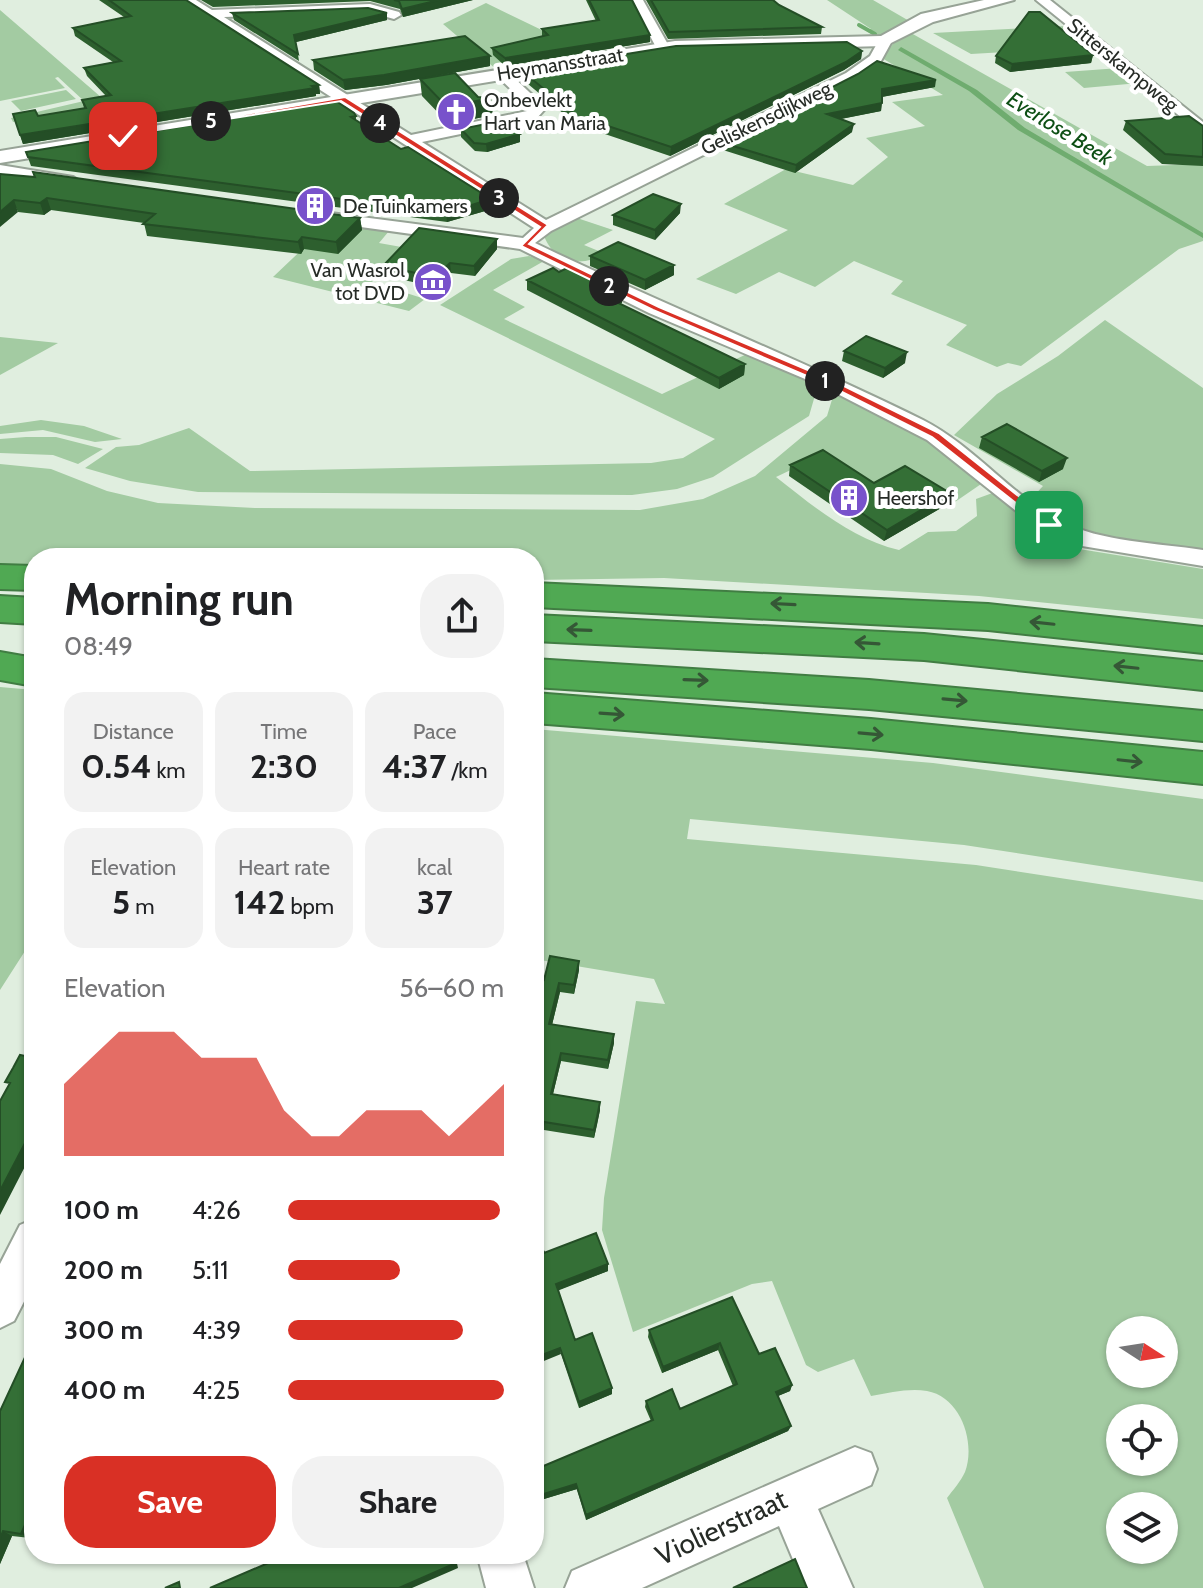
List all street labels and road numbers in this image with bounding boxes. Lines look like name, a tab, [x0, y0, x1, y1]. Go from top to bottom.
street label: Sitterskampweg	[1063, 13, 1184, 118]
street label: Heymansstraat	[495, 42, 625, 86]
street label: Geliskensdijkweg	[697, 76, 836, 160]
street label: Violierstraat	[650, 1482, 792, 1572]

